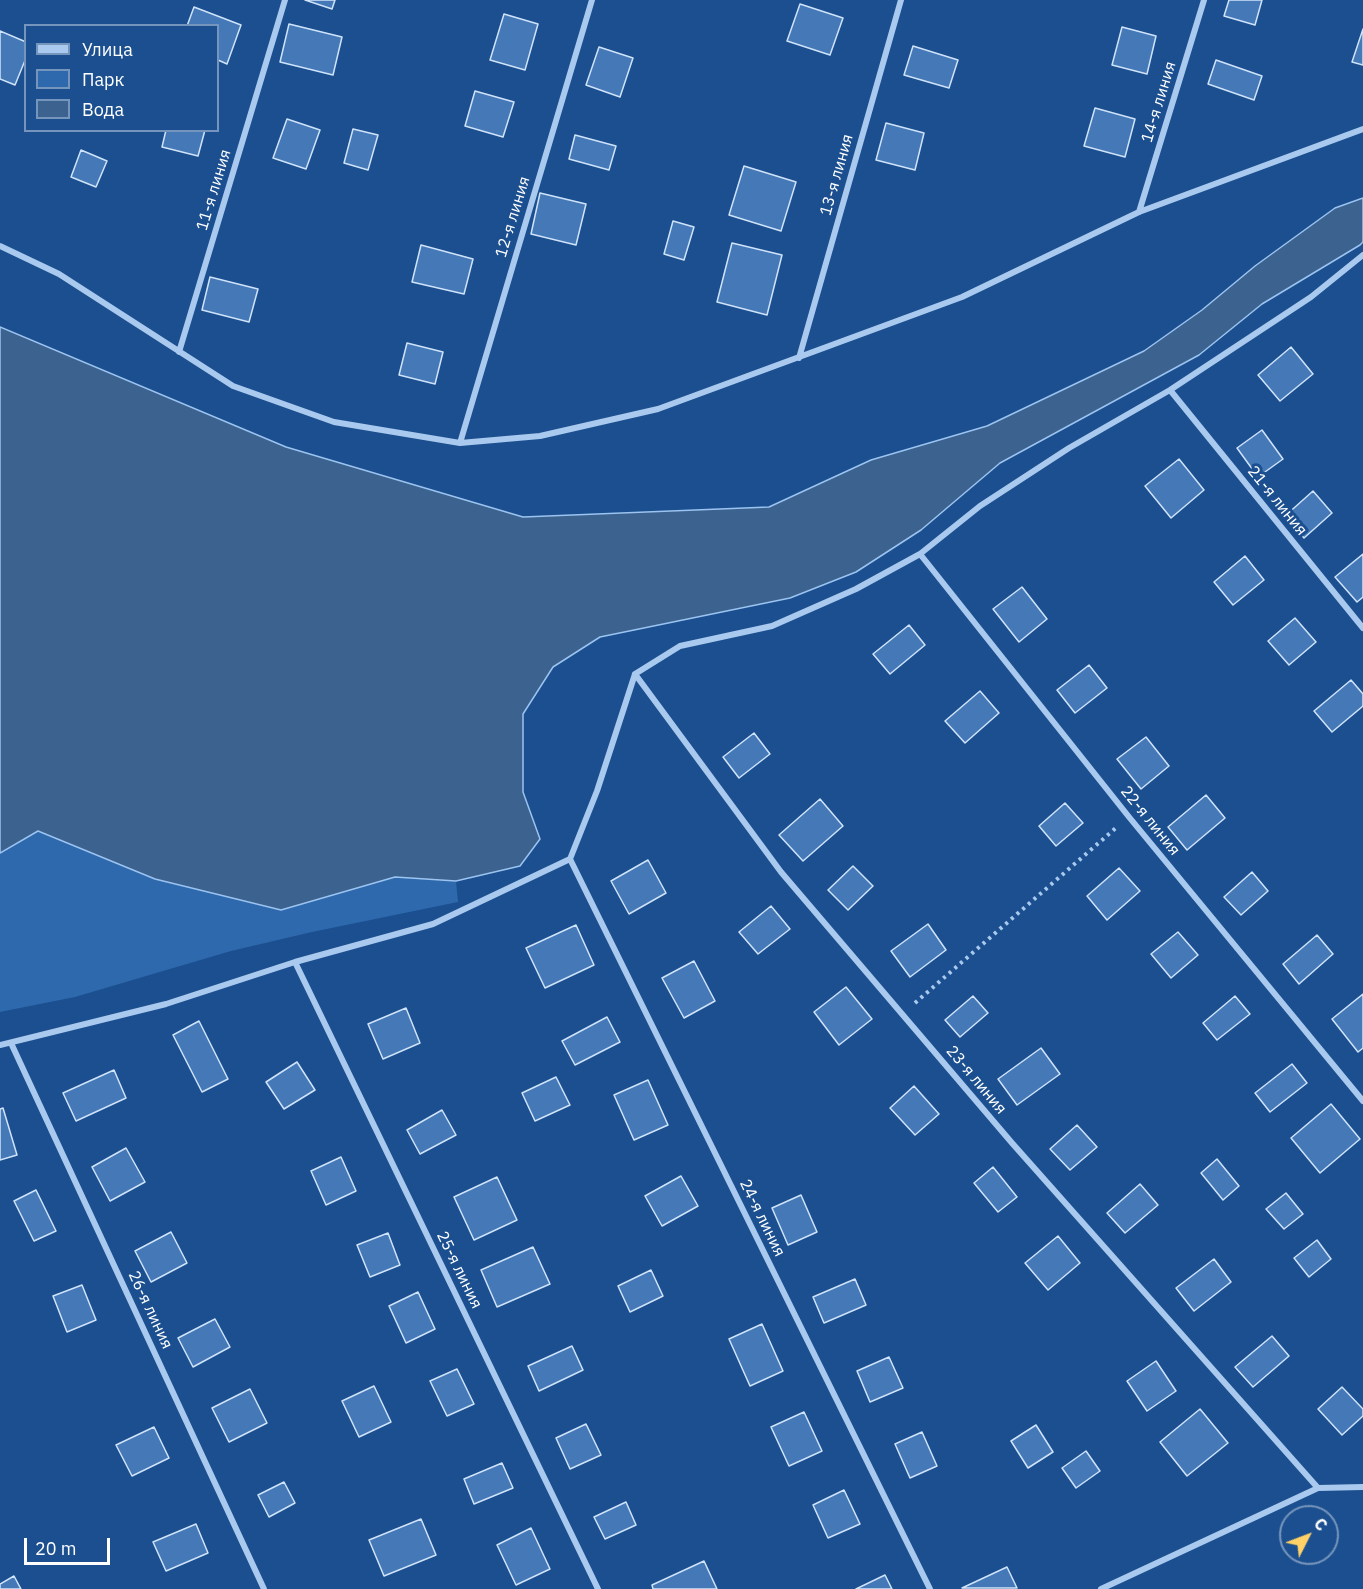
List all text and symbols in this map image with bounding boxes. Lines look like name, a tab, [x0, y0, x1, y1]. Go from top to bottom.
legend	[24, 24, 219, 132]
text: Улица	[82, 38, 133, 61]
street label: 14-я линия	[1138, 59, 1180, 145]
text: Парк	[82, 68, 124, 91]
text: Вода	[82, 98, 124, 121]
street label: 13-я линия	[816, 132, 858, 218]
street label: 11-я линия	[193, 147, 235, 233]
street label: 12-я линия	[492, 174, 534, 260]
street label: 21-я линия	[1243, 462, 1311, 540]
street label: 22-я линия	[1116, 782, 1184, 860]
street label: 23-я линия	[942, 1042, 1010, 1118]
street label: 24-я линия	[735, 1176, 789, 1260]
street label: 25-я линия	[432, 1228, 486, 1312]
street label: 26-я линия	[124, 1268, 176, 1352]
north arrow	[1279, 1505, 1339, 1565]
text: С	[1310, 1514, 1332, 1535]
scale bar	[27, 1526, 112, 1564]
text: 20 m	[35, 1537, 77, 1560]

